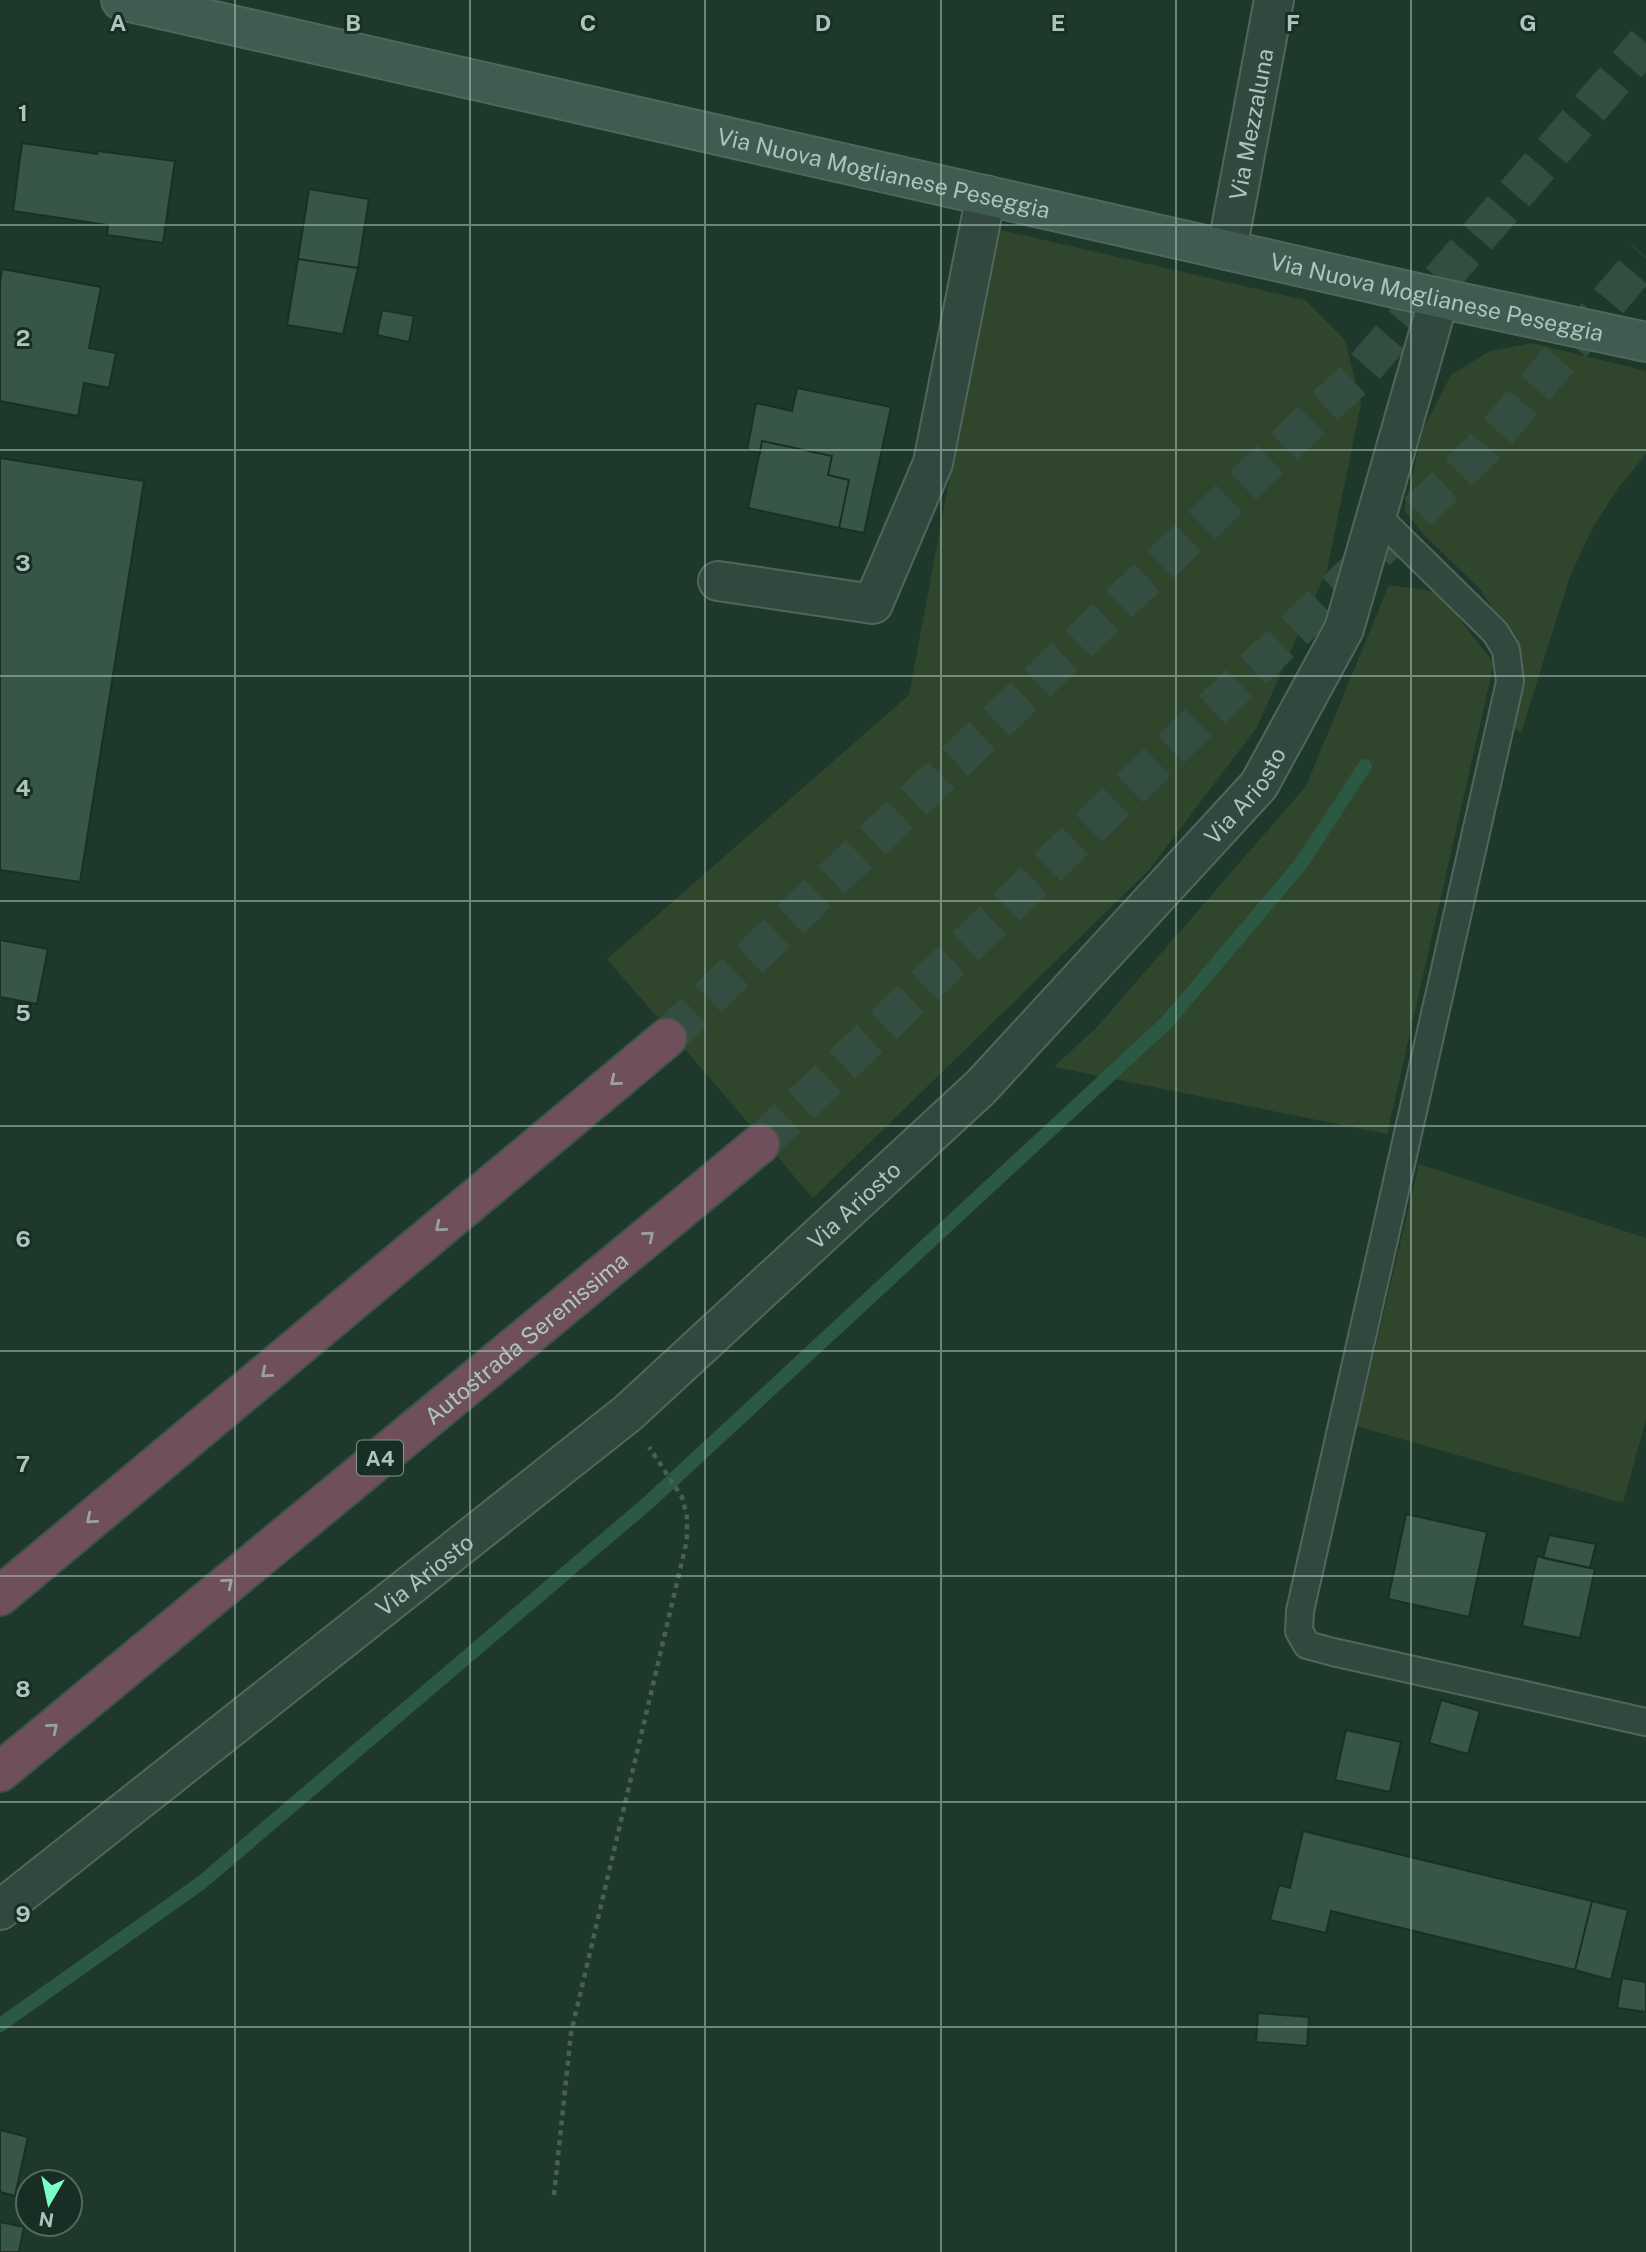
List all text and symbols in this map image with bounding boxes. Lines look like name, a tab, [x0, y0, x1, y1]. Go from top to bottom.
text: A	[110, 9, 127, 36]
text: B	[345, 9, 361, 36]
text: C	[580, 9, 596, 36]
text: D	[815, 9, 831, 36]
text: E	[1051, 9, 1065, 36]
text: F	[1286, 9, 1300, 36]
text: G	[1519, 9, 1537, 36]
street label: Via Mezzaluna	[1223, 46, 1278, 202]
text: 1	[18, 99, 28, 126]
street label: Via Nuova Moglianese Peseggia	[715, 122, 1053, 223]
street label: Via Nuova Moglianese Peseggia	[1268, 247, 1606, 346]
text: 2	[16, 324, 30, 351]
text: 3	[15, 549, 31, 576]
street label: Via Ariosto	[1198, 742, 1291, 849]
text: 4	[15, 774, 31, 801]
text: 5	[15, 999, 31, 1026]
one-way arrow	[610, 1073, 622, 1086]
street label: Via Ariosto	[802, 1155, 906, 1254]
one-way arrow	[436, 1219, 448, 1232]
text: 6	[15, 1225, 31, 1252]
one-way arrow	[641, 1231, 654, 1244]
street label: Autostrada Serenissima	[419, 1246, 633, 1429]
one-way arrow	[261, 1365, 273, 1378]
road number: A4	[357, 1440, 403, 1476]
text: 7	[16, 1450, 30, 1477]
one-way arrow	[87, 1511, 99, 1524]
street label: Via Ariosto	[370, 1528, 478, 1621]
one-way arrow	[220, 1579, 233, 1591]
text: 8	[15, 1675, 31, 1702]
one-way arrow	[44, 1724, 57, 1736]
text: 9	[15, 1900, 31, 1927]
north arrow	[14, 2168, 84, 2238]
text: N	[37, 2208, 55, 2232]

